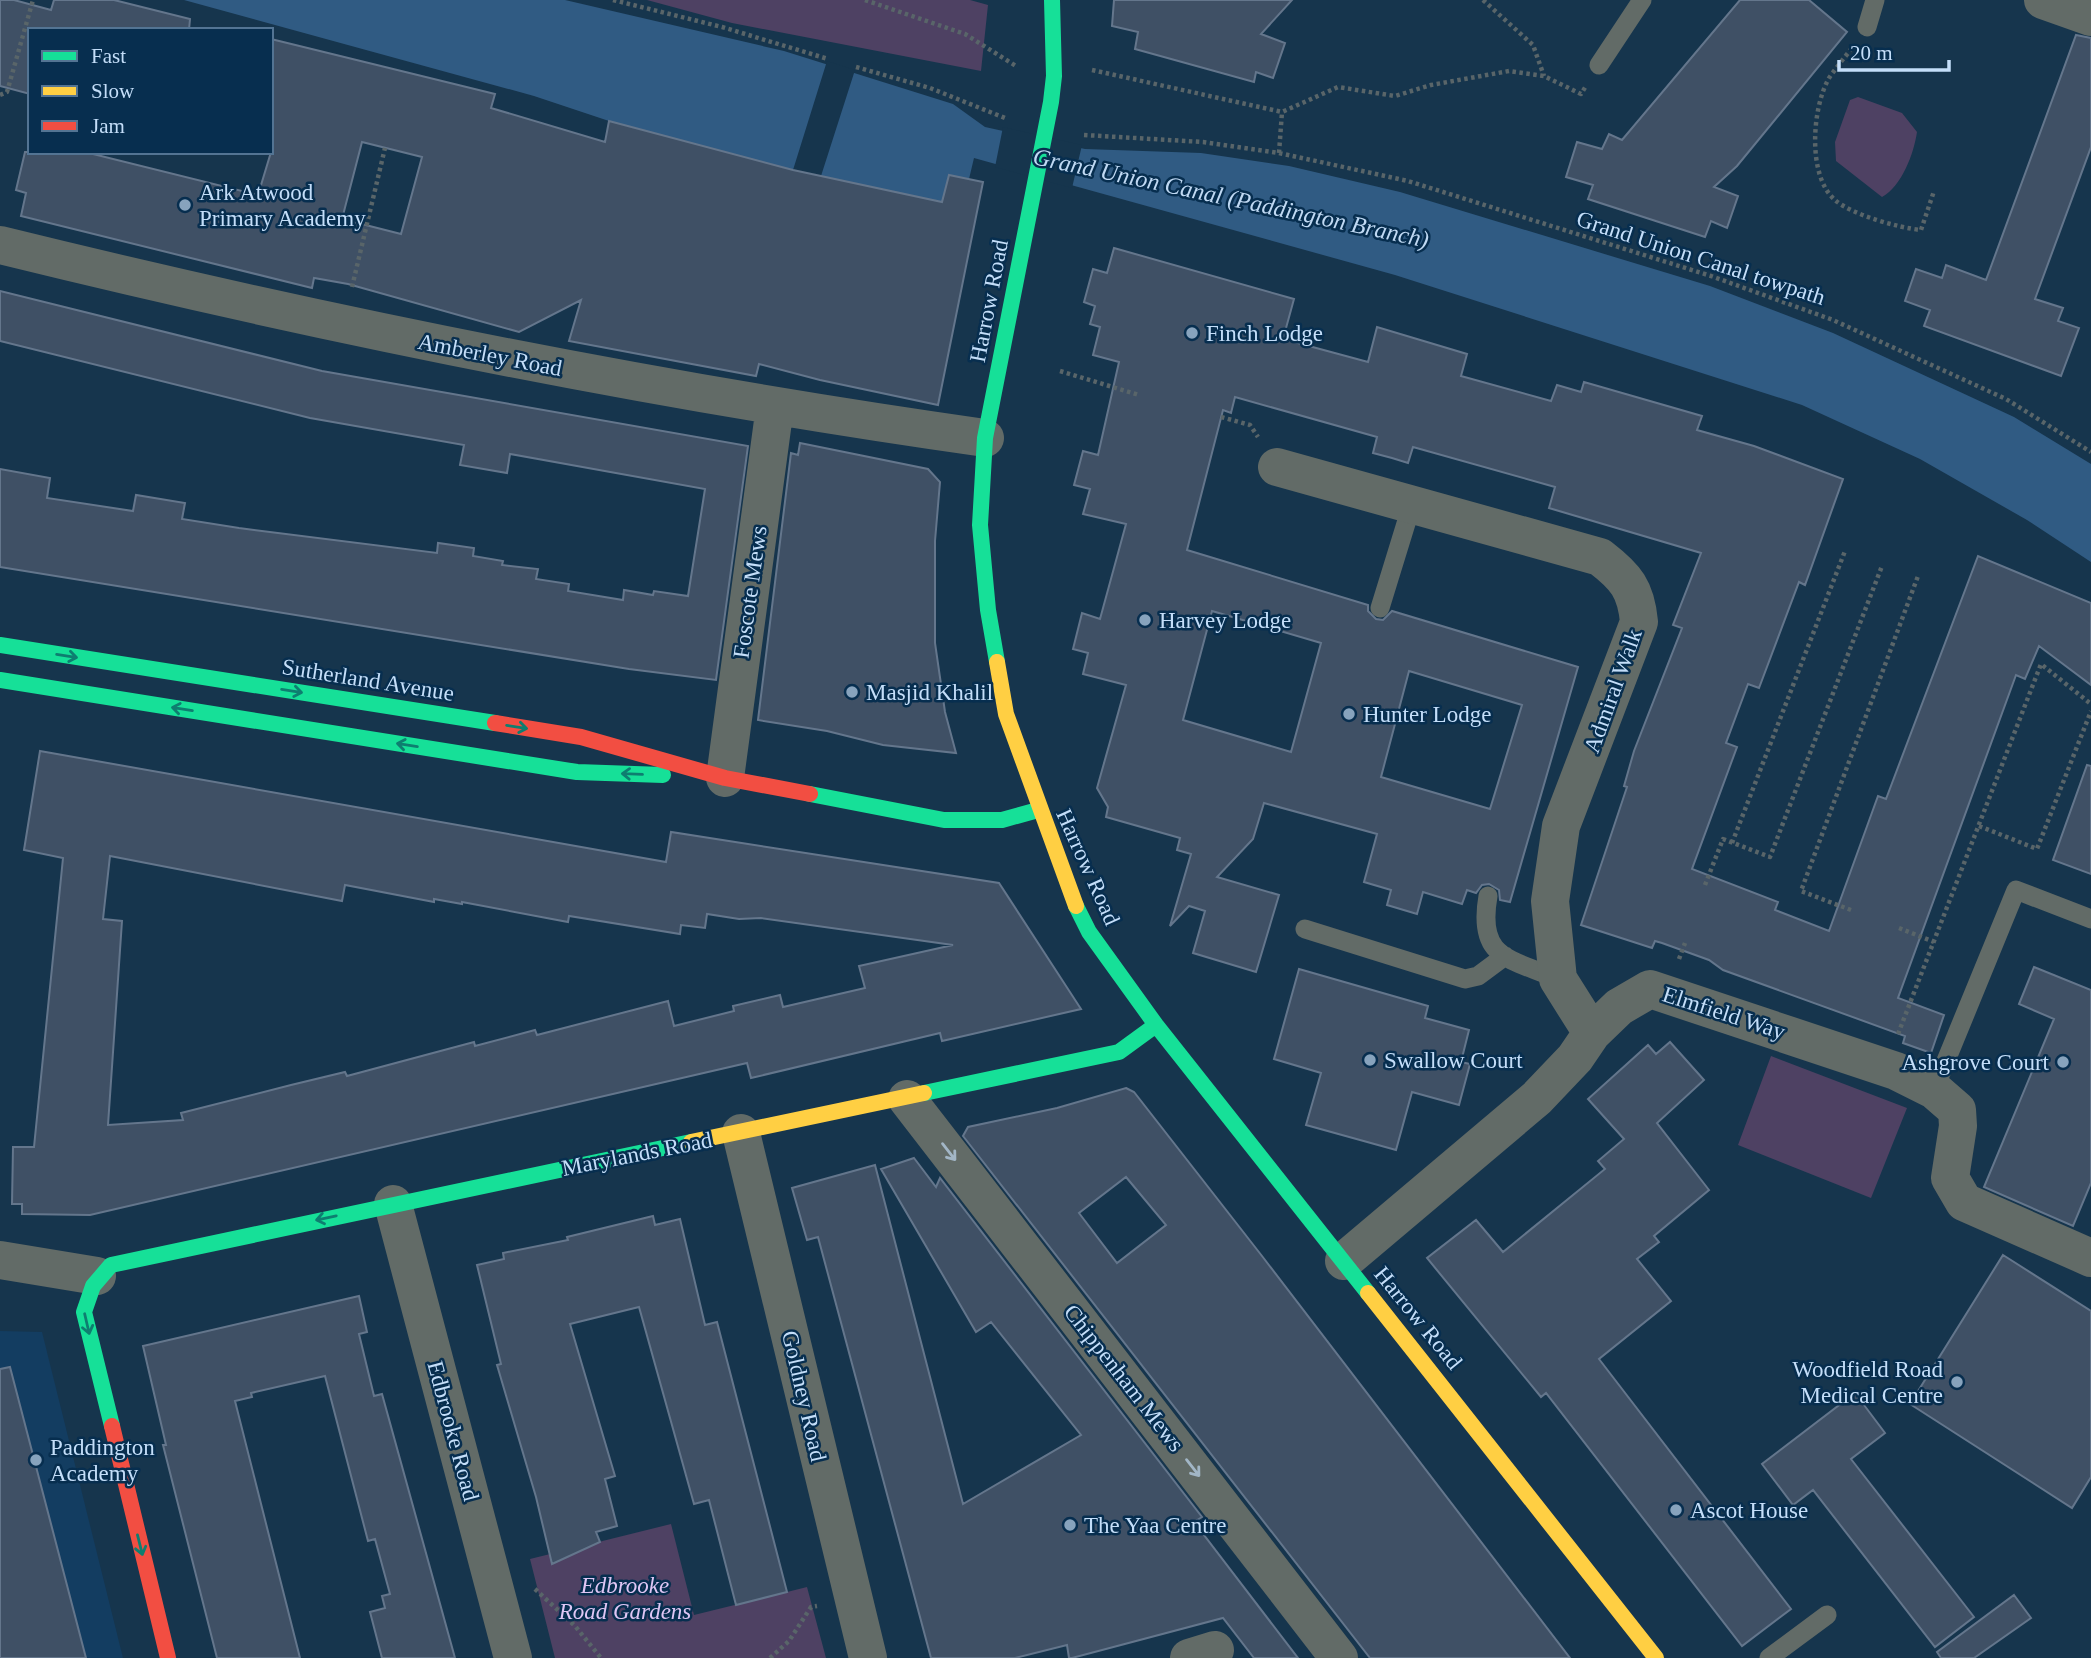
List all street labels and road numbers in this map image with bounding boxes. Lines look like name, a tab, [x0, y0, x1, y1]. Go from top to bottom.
street label: Grand Union Canal towpath	[1574, 206, 1829, 310]
street label: Harrow Road	[965, 237, 1013, 365]
street label: Amberley Road	[416, 329, 565, 381]
street label: Foscote Mews	[728, 524, 772, 660]
street label: Admiral Walk	[1579, 625, 1647, 756]
street label: Sutherland Avenue	[280, 654, 456, 706]
street label: Harrow Road	[1051, 805, 1125, 929]
street label: Elmfield Way	[1660, 981, 1789, 1045]
street label: Marylands Road	[560, 1127, 715, 1181]
street label: Harrow Road	[1369, 1262, 1467, 1375]
street label: Chippenham Mews	[1059, 1300, 1189, 1456]
street label: Goldney Road	[777, 1328, 831, 1464]
street label: Edbrooke Road	[422, 1358, 484, 1504]

